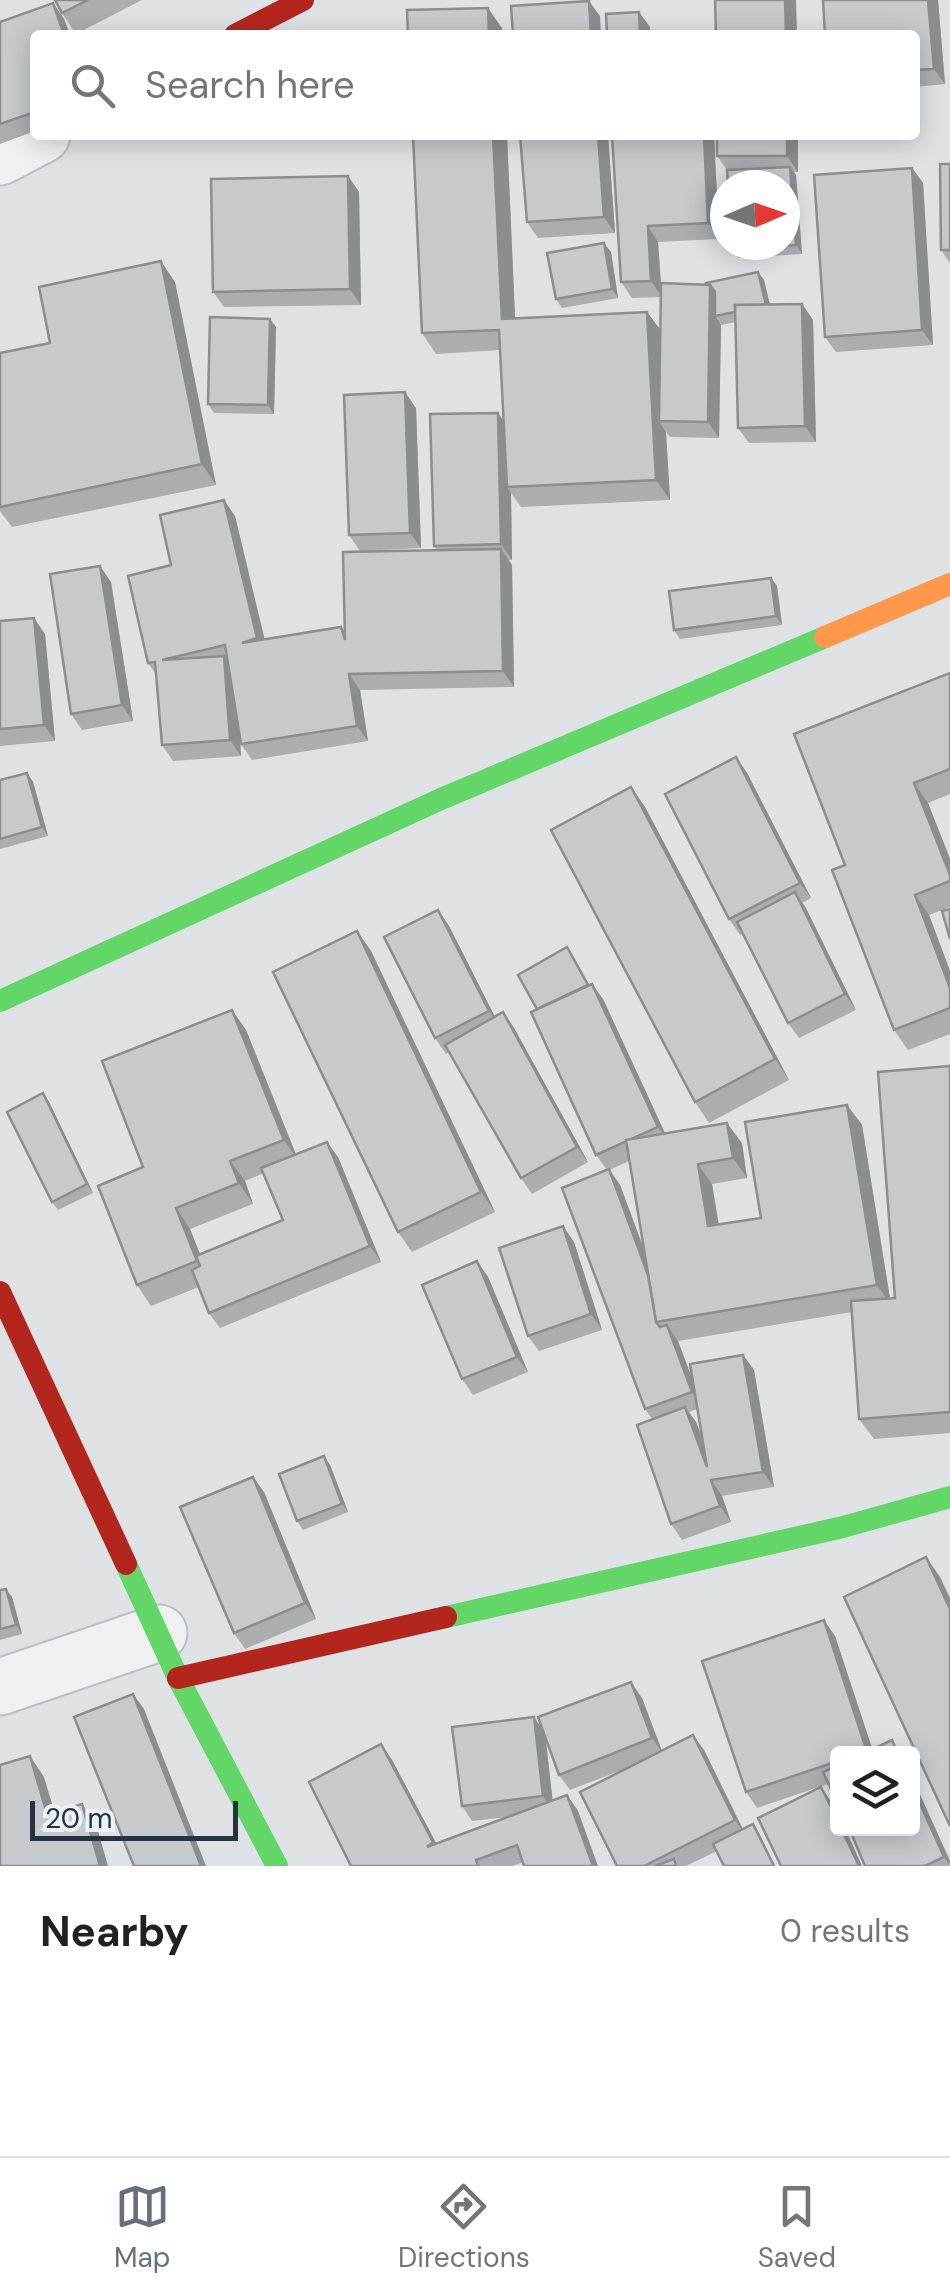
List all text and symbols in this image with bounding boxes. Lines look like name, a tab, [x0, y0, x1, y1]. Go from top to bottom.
search box	[30, 30, 920, 140]
icon: search	[65, 58, 120, 113]
text: Search here	[145, 60, 355, 110]
north arrow	[710, 170, 800, 260]
map controls	[830, 1746, 920, 1836]
button: layers	[830, 1746, 920, 1836]
scale bar	[30, 1796, 238, 1840]
text: 20 m	[45, 1800, 112, 1837]
text: Nearby	[40, 1904, 189, 1959]
text: 0 results	[780, 1910, 910, 1952]
tab: Map	[114, 2179, 170, 2276]
tab: Directions	[398, 2179, 530, 2276]
tab: Saved	[758, 2179, 836, 2276]

